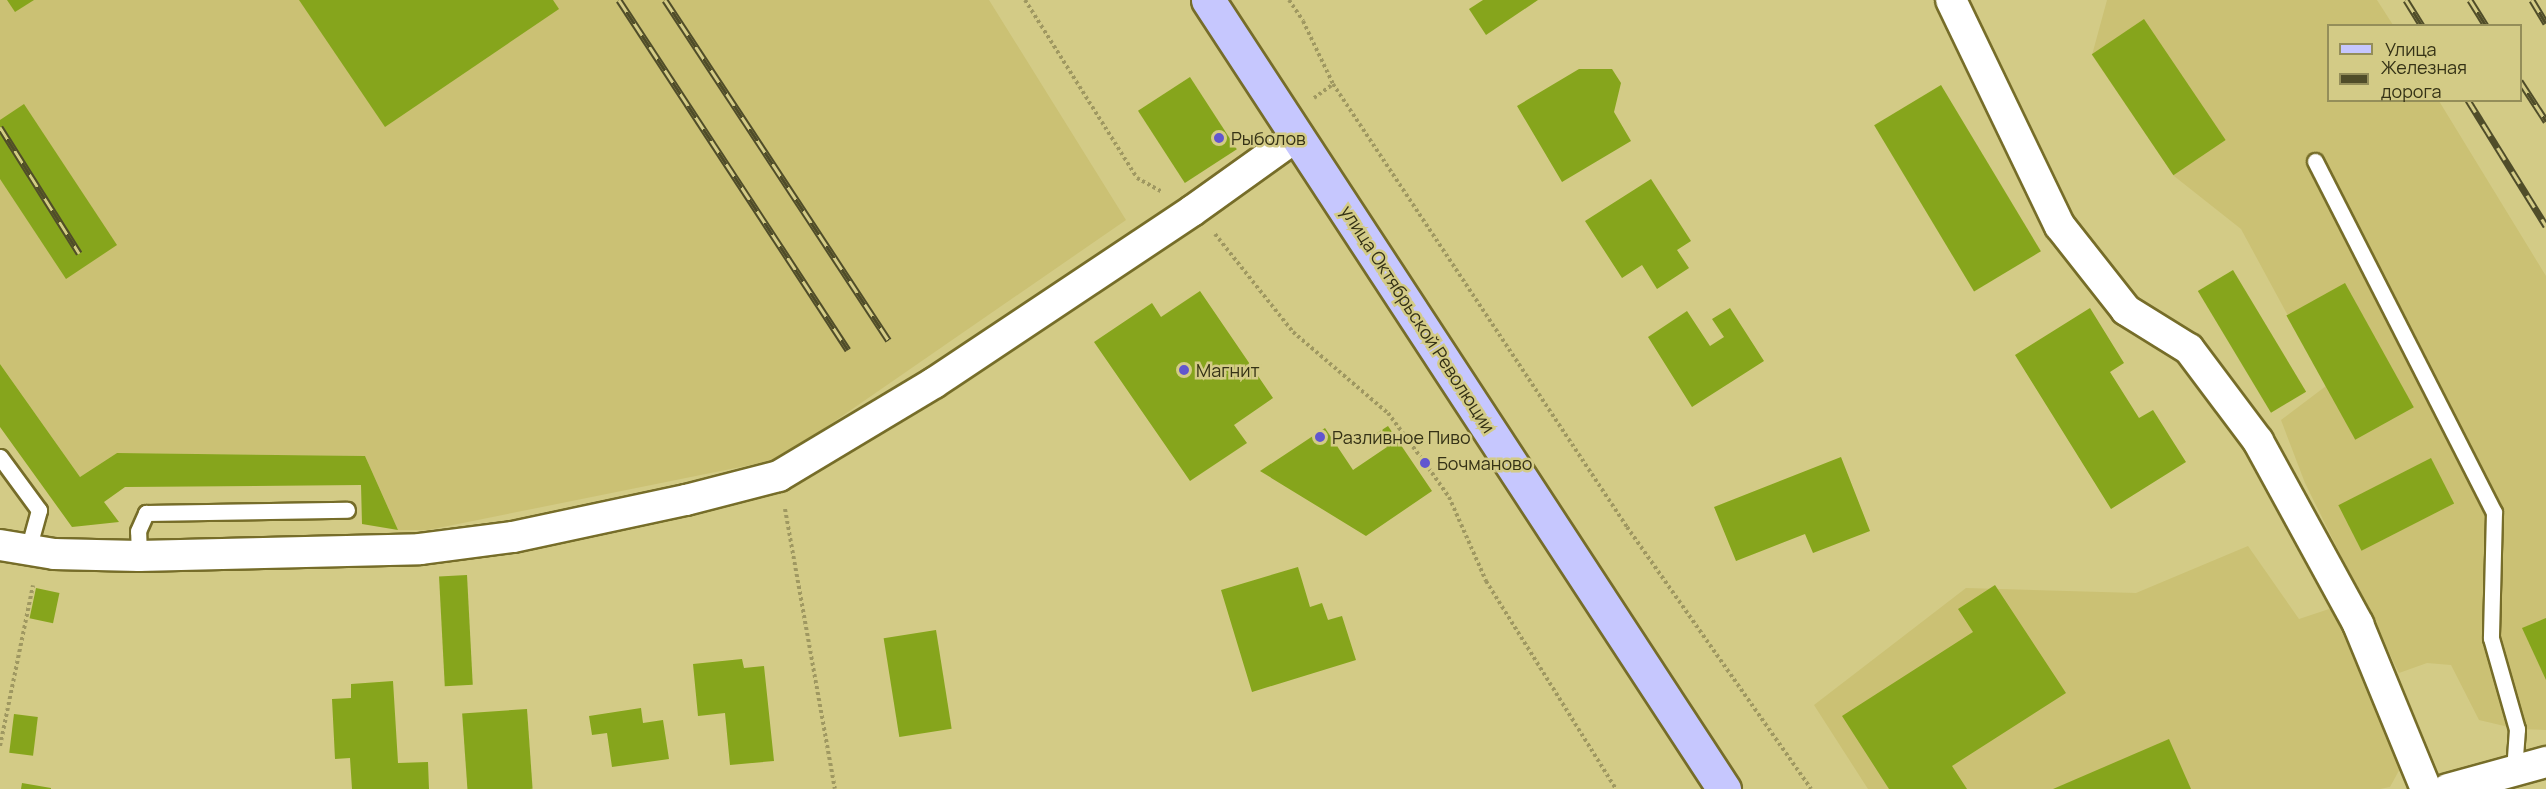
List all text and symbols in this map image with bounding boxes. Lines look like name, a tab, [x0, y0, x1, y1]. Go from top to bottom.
legend	[2327, 24, 2522, 102]
text: Улица	[2385, 37, 2437, 61]
text: Железная дорога	[2381, 55, 2467, 103]
place label: Рыболов	[1231, 127, 1306, 149]
marker: Рыболов	[1212, 131, 1226, 145]
street label: улица Октябрьской Революции	[1336, 201, 1500, 437]
place label: Магнит	[1196, 359, 1259, 381]
marker: Магнит	[1177, 363, 1191, 377]
place label: Разливное Пиво	[1332, 426, 1471, 448]
marker: Разливное Пиво	[1313, 430, 1327, 444]
place label: Бочманово	[1437, 452, 1532, 474]
marker: Бочманово	[1418, 456, 1432, 470]

